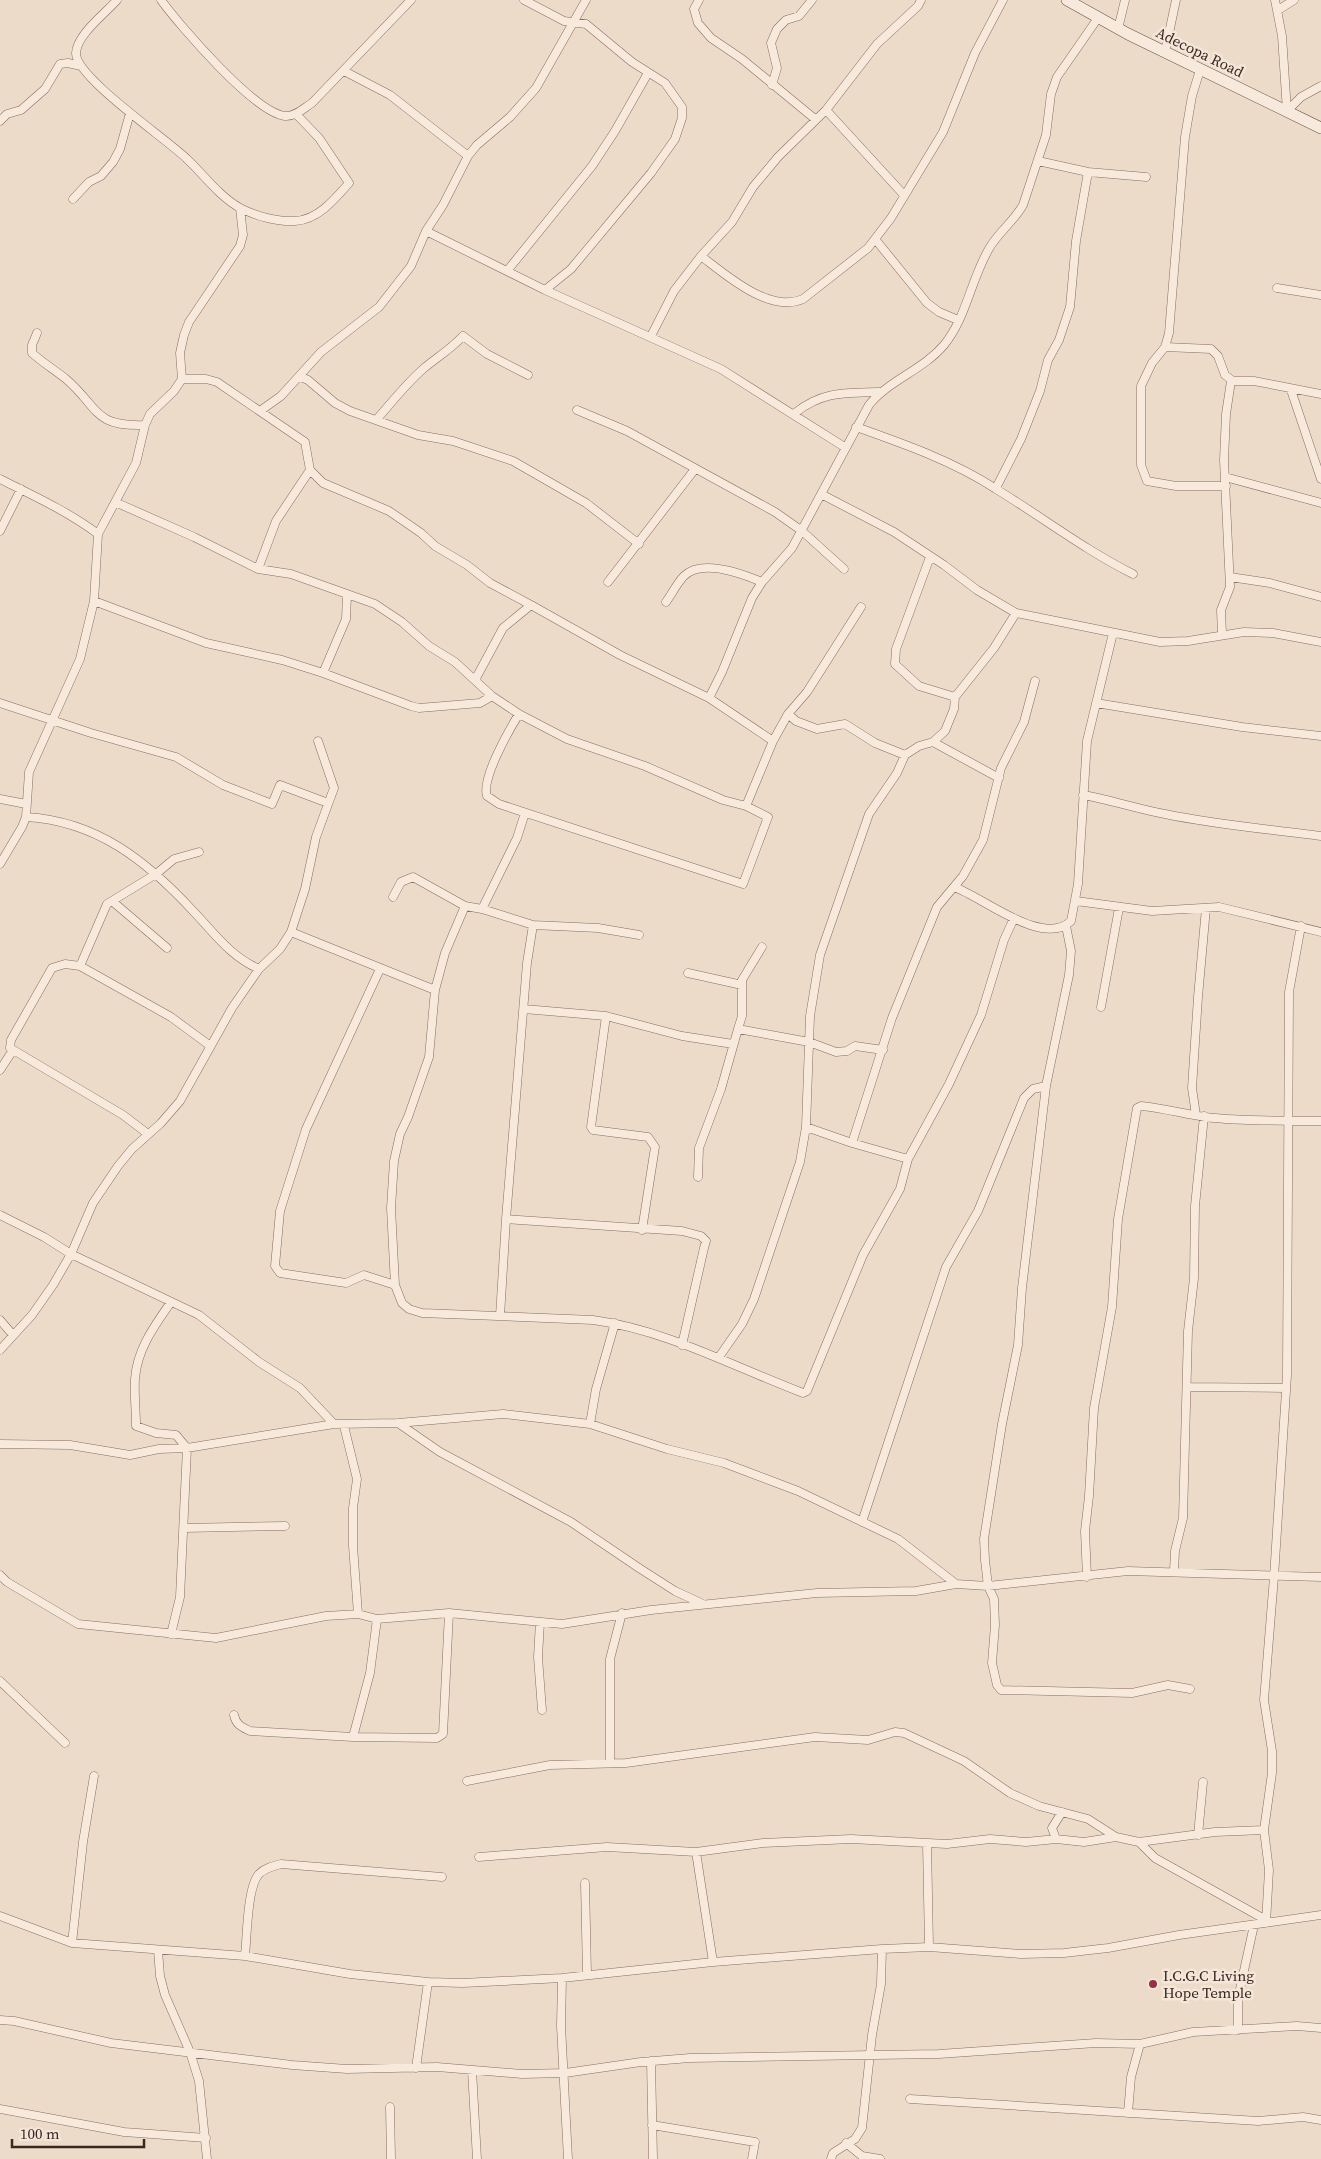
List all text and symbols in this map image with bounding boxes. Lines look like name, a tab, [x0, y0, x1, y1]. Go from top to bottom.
street label: Adecopa Road	[1153, 22, 1248, 82]
place label: I.C.G.C Living Hope Temple	[1163, 1965, 1254, 2003]
marker: I.C.G.C Living Hope Temple	[1147, 1978, 1159, 1990]
scale bar	[12, 2116, 145, 2148]
text: 100 m	[20, 2123, 60, 2144]

